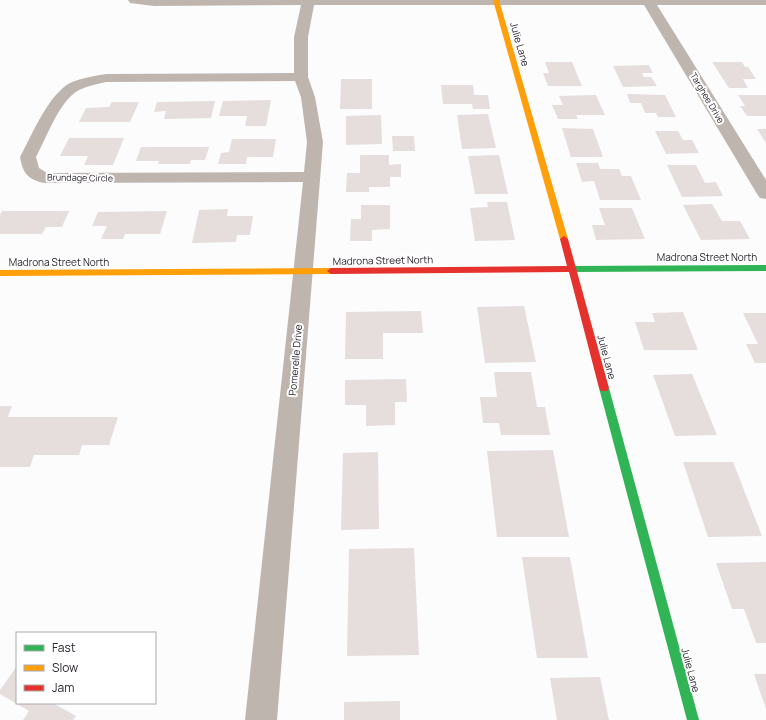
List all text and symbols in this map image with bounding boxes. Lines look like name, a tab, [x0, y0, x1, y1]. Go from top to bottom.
street label: Julie Lane	[507, 20, 533, 68]
street label: Targhee Drive	[687, 70, 728, 125]
street label: Brundage Circle	[47, 170, 113, 185]
street label: Madrona Street North	[657, 250, 757, 264]
street label: Madrona Street North	[333, 252, 433, 268]
street label: Madrona Street North	[9, 255, 109, 269]
street label: Pomerelle Drive	[285, 324, 305, 396]
street label: Julie Lane	[594, 333, 620, 381]
legend	[16, 632, 156, 704]
text: Fast	[52, 639, 76, 656]
street label: Julie Lane	[678, 646, 704, 694]
text: Slow	[52, 659, 78, 676]
text: Jam	[52, 679, 74, 696]

